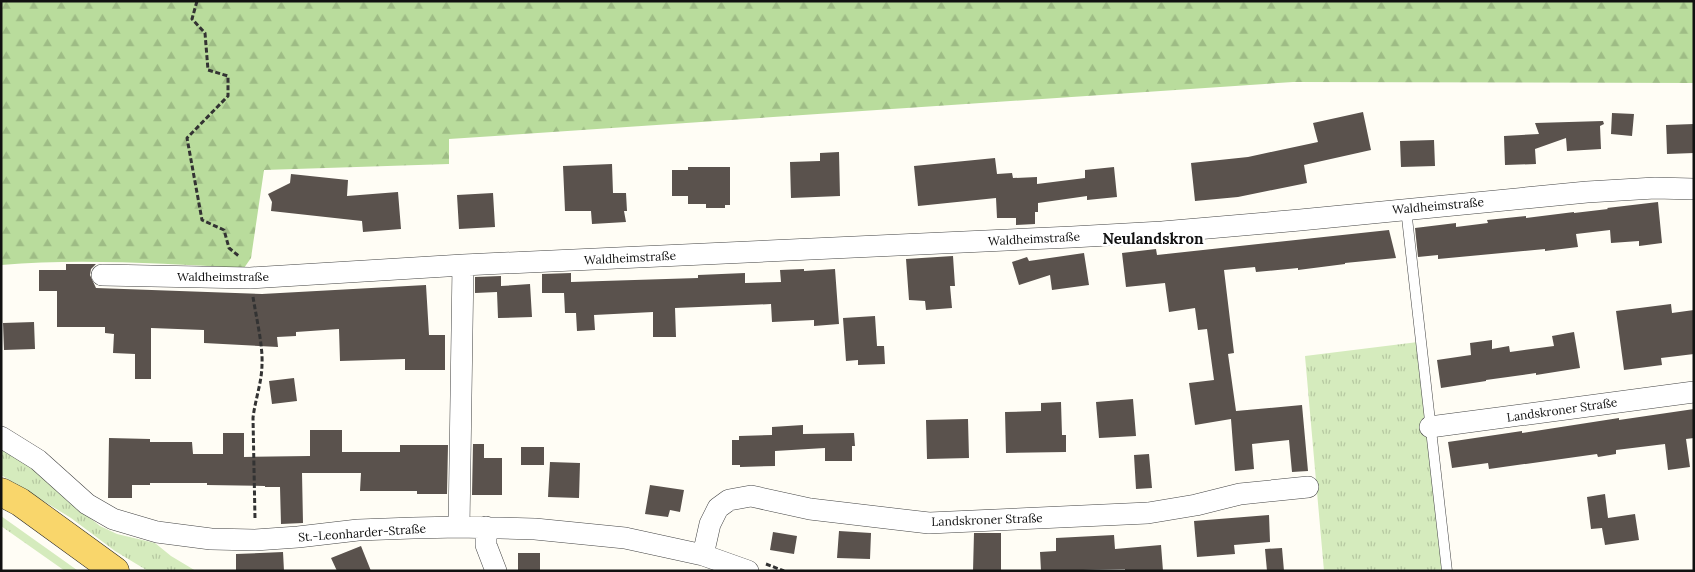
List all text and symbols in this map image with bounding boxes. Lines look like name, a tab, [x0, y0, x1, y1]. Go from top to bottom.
street label: Waldheimstraße	[1391, 194, 1485, 217]
street label: Waldheimstraße	[988, 229, 1081, 248]
district label: Neulandskron	[1103, 229, 1204, 248]
street label: Waldheimstraße	[584, 248, 677, 267]
street label: Waldheimstraße	[177, 269, 270, 284]
street label: Landskroner Straße	[1506, 394, 1619, 425]
street label: Landskroner Straße	[931, 510, 1043, 529]
street label: St.-Leonharder-Straße	[298, 521, 427, 544]

